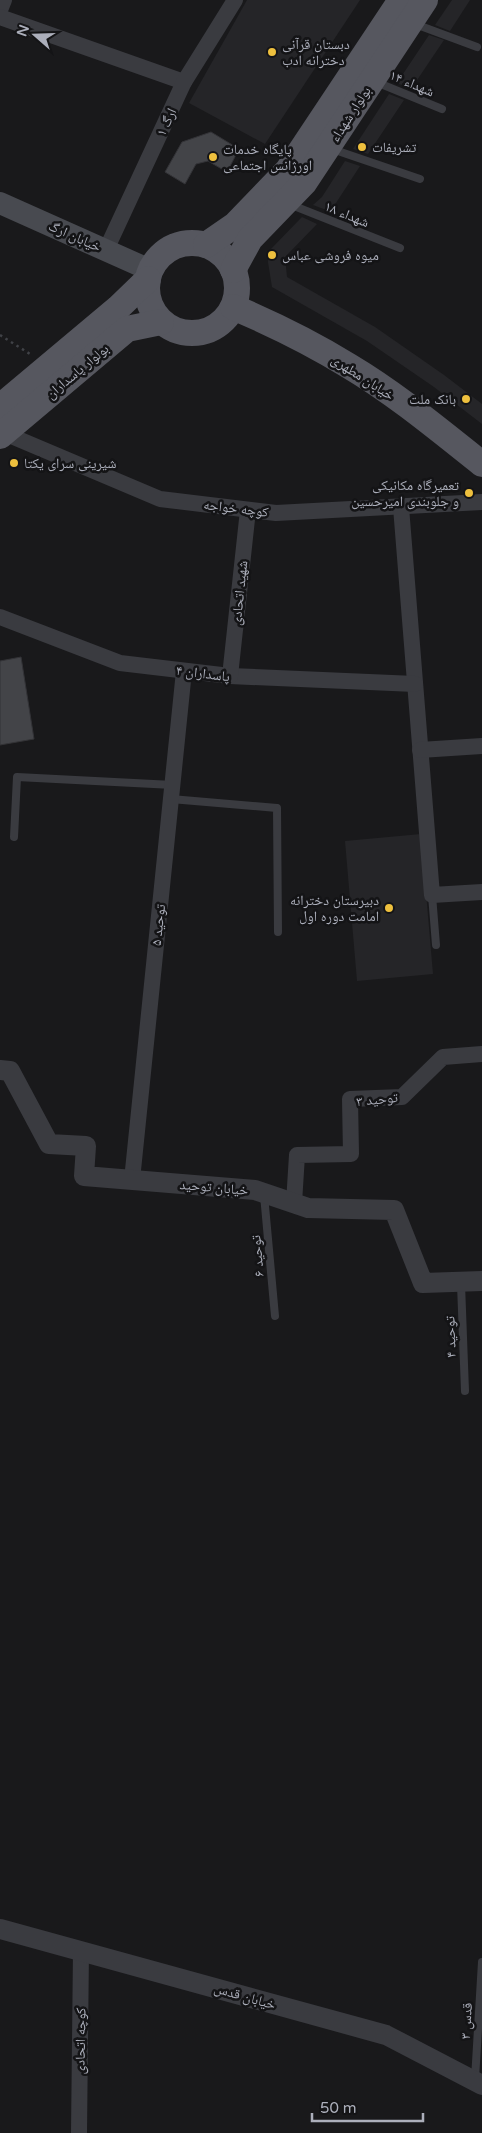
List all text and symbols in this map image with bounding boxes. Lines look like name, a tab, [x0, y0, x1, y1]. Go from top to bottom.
north arrow	[10, 10, 60, 60]
text: N	[13, 23, 33, 39]
place label: دبستان قرآنی دخترانه ادب	[282, 36, 350, 69]
marker: دبستان قرآنی دخترانه ادب	[266, 46, 278, 58]
street label: شهداء ۱۴	[387, 66, 437, 100]
street label: بولوار شهداء	[326, 83, 375, 145]
street label: ارگ ۱	[153, 106, 180, 139]
place label: تشریفات	[372, 139, 417, 156]
place label: پایگاه خدمات اورژانس اجتماعی	[223, 141, 312, 174]
marker: تشریفات	[356, 141, 368, 153]
marker: پایگاه خدمات اورژانس اجتماعی	[207, 151, 219, 163]
street label: شهداء ۱۸	[322, 198, 372, 231]
street label: خیابان ارگ	[46, 217, 104, 256]
place label: میوه فروشی عباس	[282, 247, 379, 264]
marker: میوه فروشی عباس	[266, 249, 278, 261]
street label: بولوار پاسداران	[42, 340, 112, 403]
street label: خیابان مطهری	[328, 351, 397, 404]
place label: بانک ملت	[409, 391, 456, 408]
marker: بانک ملت	[460, 393, 472, 405]
place label: شیرینی سرای یکتا	[24, 455, 116, 472]
marker: شیرینی سرای یکتا	[8, 457, 20, 469]
place label: تعمیرگاه مکانیکی و جلوبندی امیرحسین	[351, 477, 459, 510]
marker: تعمیرگاه مکانیکی و جلوبندی امیرحسین	[463, 487, 475, 499]
street label: کوچه خواجه	[203, 496, 270, 521]
street label: شهید اتحادی	[228, 560, 251, 626]
street label: پاسداران ۴	[175, 662, 231, 685]
place label: دبیرستان دخترانه امامت دوره اول	[290, 892, 379, 925]
marker: دبیرستان دخترانه امامت دوره اول	[383, 902, 395, 914]
street label: توحید ۵	[148, 903, 169, 947]
street label: توحید ۳	[355, 1089, 399, 1110]
street label: خیابان توحید	[179, 1176, 249, 1199]
street label: توحید ۶	[247, 1234, 268, 1278]
street label: توحید ۴	[441, 1316, 460, 1358]
street label: خیابان قدس	[212, 1980, 278, 2013]
street label: قدس ۳	[457, 2002, 476, 2040]
street label: کوچه اتحادی	[71, 2007, 90, 2074]
scale bar	[312, 2090, 423, 2122]
text: 50 m	[320, 2099, 357, 2117]

